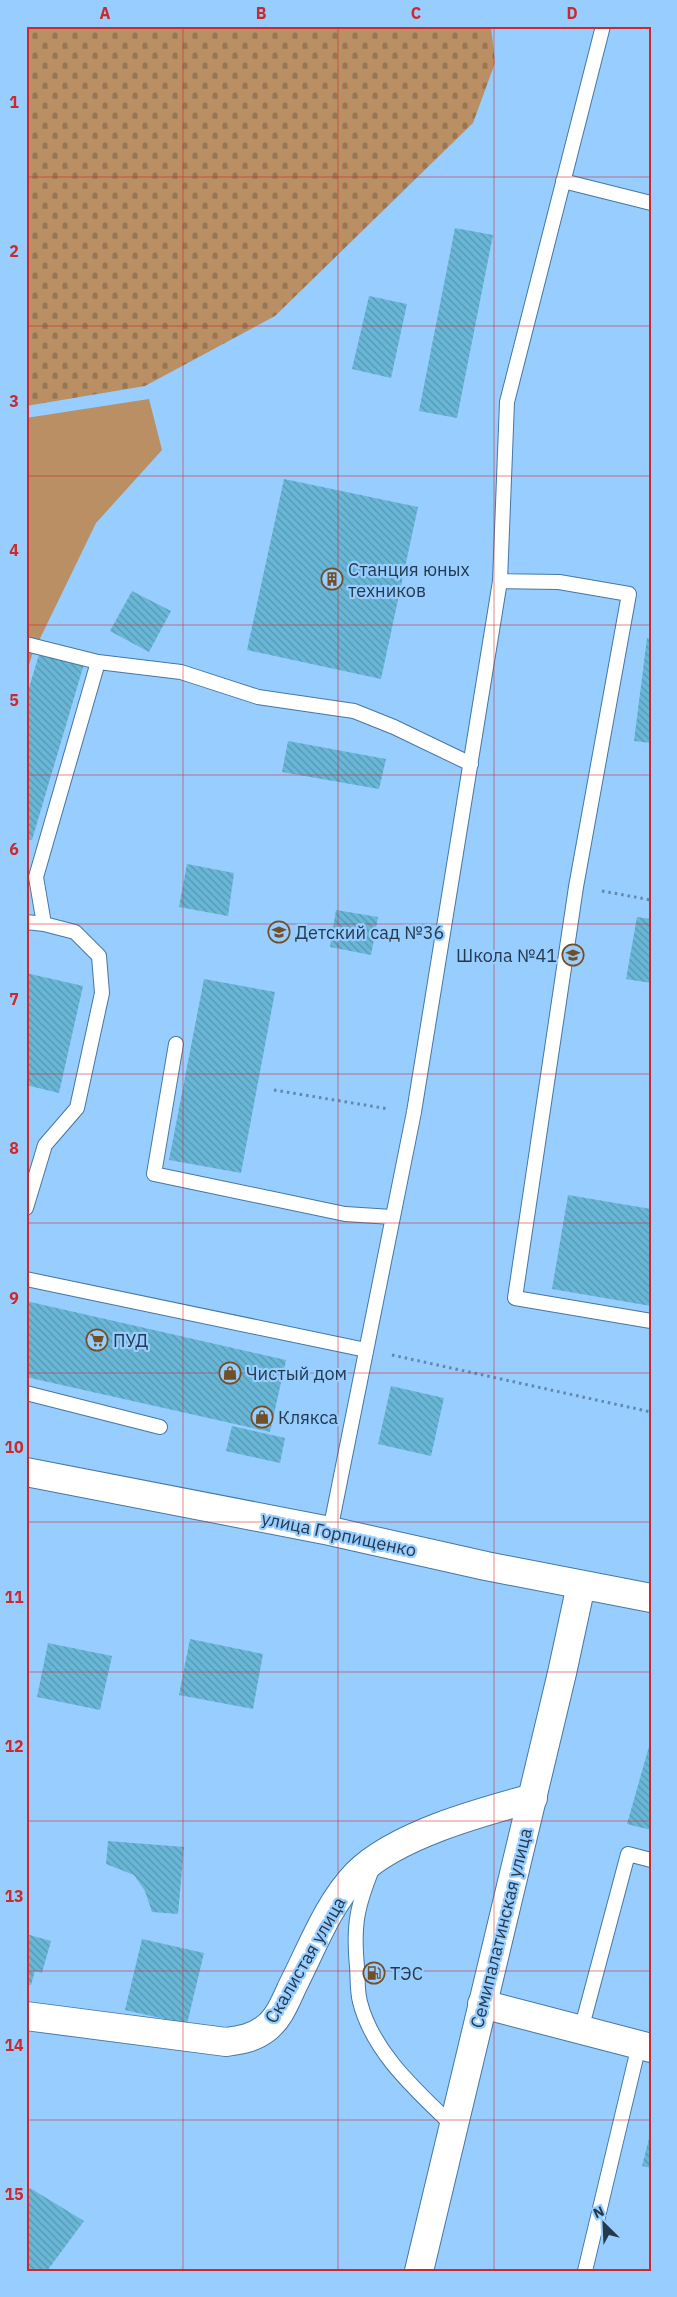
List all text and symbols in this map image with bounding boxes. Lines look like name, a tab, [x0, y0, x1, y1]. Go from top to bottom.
text: A	[100, 3, 111, 23]
text: B	[256, 3, 267, 23]
text: C	[411, 3, 421, 23]
text: D	[566, 3, 578, 23]
text: 1	[9, 92, 19, 112]
text: 2	[9, 241, 19, 261]
text: 3	[9, 391, 19, 411]
text: 4	[9, 540, 19, 560]
place label: Станция юных техников	[348, 558, 470, 602]
building icon: Станция юных техников	[320, 567, 344, 591]
text: 5	[9, 690, 19, 710]
text: 6	[9, 839, 19, 859]
school or university icon: Детский сад №36	[267, 920, 291, 944]
place label: Детский сад №36	[295, 921, 444, 944]
school or university icon: Школа №41	[561, 943, 585, 967]
place label: Школа №41	[456, 944, 557, 967]
text: 7	[9, 989, 19, 1009]
text: 8	[9, 1138, 19, 1158]
text: 9	[9, 1288, 19, 1308]
supermarket icon: ПУД	[85, 1328, 109, 1352]
place label: ПУД	[113, 1329, 148, 1352]
shop icon: Чистый дом	[218, 1361, 242, 1385]
place label: Чистый дом	[246, 1362, 347, 1385]
shop icon: Клякса	[250, 1405, 274, 1429]
place label: Клякса	[278, 1406, 338, 1429]
text: 10	[4, 1437, 24, 1457]
street label: улица Горпищенко	[259, 1506, 419, 1562]
text: 11	[4, 1587, 24, 1607]
text: 12	[4, 1736, 24, 1756]
street label: Семипалатинская улица	[465, 1825, 537, 2030]
text: 13	[4, 1886, 24, 1906]
street label: Скалистая улица	[259, 1892, 351, 2027]
fuel station icon: ТЭС	[362, 1961, 386, 1985]
place label: ТЭС	[390, 1962, 423, 1985]
text: 14	[4, 2035, 24, 2055]
text: 15	[4, 2184, 24, 2204]
north arrow	[580, 2200, 630, 2250]
text: N	[590, 2202, 607, 2222]

